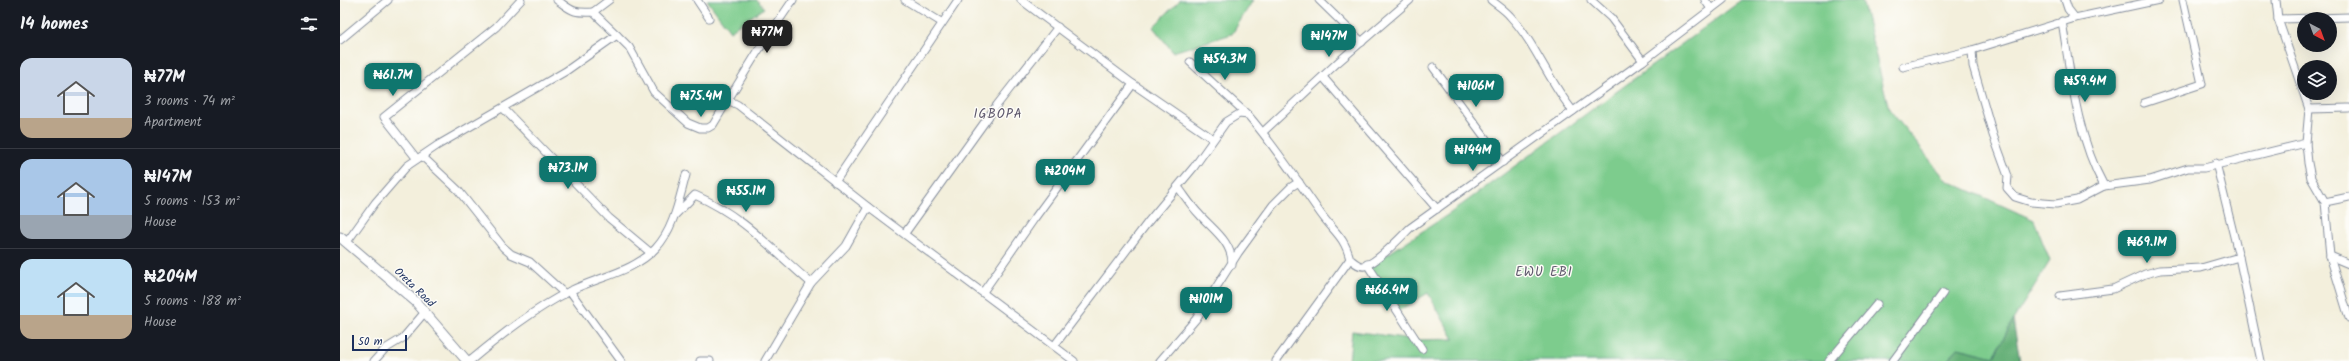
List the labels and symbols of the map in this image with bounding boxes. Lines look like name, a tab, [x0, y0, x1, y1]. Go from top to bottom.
north arrow	[2297, 12, 2337, 52]
pin: ₦77M	[743, 20, 791, 54]
pin: ₦147M	[1301, 24, 1357, 58]
pin: ₦54.3M	[1192, 47, 1258, 81]
pin: ₦61.7M	[360, 63, 426, 97]
pin: ₦59.4M	[2052, 69, 2118, 103]
pin: ₦106M	[1448, 74, 1504, 108]
pin: ₦75.4M	[668, 84, 734, 118]
district label: IGBOPA	[973, 104, 1023, 125]
pin: ₦144M	[1445, 138, 1501, 172]
pin: ₦73.1M	[535, 156, 601, 190]
pin: ₦204M	[1037, 159, 1093, 193]
pin: ₦55.1M	[713, 179, 779, 213]
pin: ₦69.1M	[2114, 230, 2180, 264]
district label: EWU EBI	[1515, 262, 1573, 283]
street label: Oreta Road	[390, 263, 439, 312]
pin: ₦66.4M	[1354, 278, 1420, 312]
pin: ₦101M	[1178, 287, 1234, 321]
scale bar	[352, 333, 407, 352]

